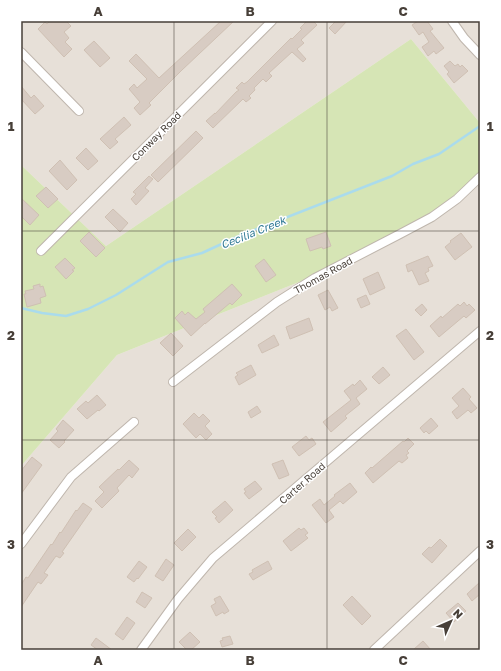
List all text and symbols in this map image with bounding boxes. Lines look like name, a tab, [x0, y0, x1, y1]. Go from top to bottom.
text: A	[93, 3, 103, 19]
text: B	[245, 3, 255, 19]
text: C	[398, 3, 408, 19]
street label: Conway Road	[129, 109, 183, 163]
text: 1	[8, 118, 15, 134]
text: 1	[487, 118, 494, 134]
water label: Cecilia Creek	[219, 212, 289, 251]
street label: Thomas Road	[292, 254, 354, 296]
text: 2	[7, 327, 15, 343]
text: 2	[486, 327, 494, 343]
street label: Carter Road	[276, 460, 328, 506]
text: 3	[7, 536, 15, 552]
text: 3	[486, 536, 494, 552]
north arrow	[431, 601, 471, 641]
text: N	[451, 606, 466, 621]
text: A	[93, 652, 103, 668]
text: B	[245, 652, 255, 668]
text: C	[398, 652, 408, 668]

